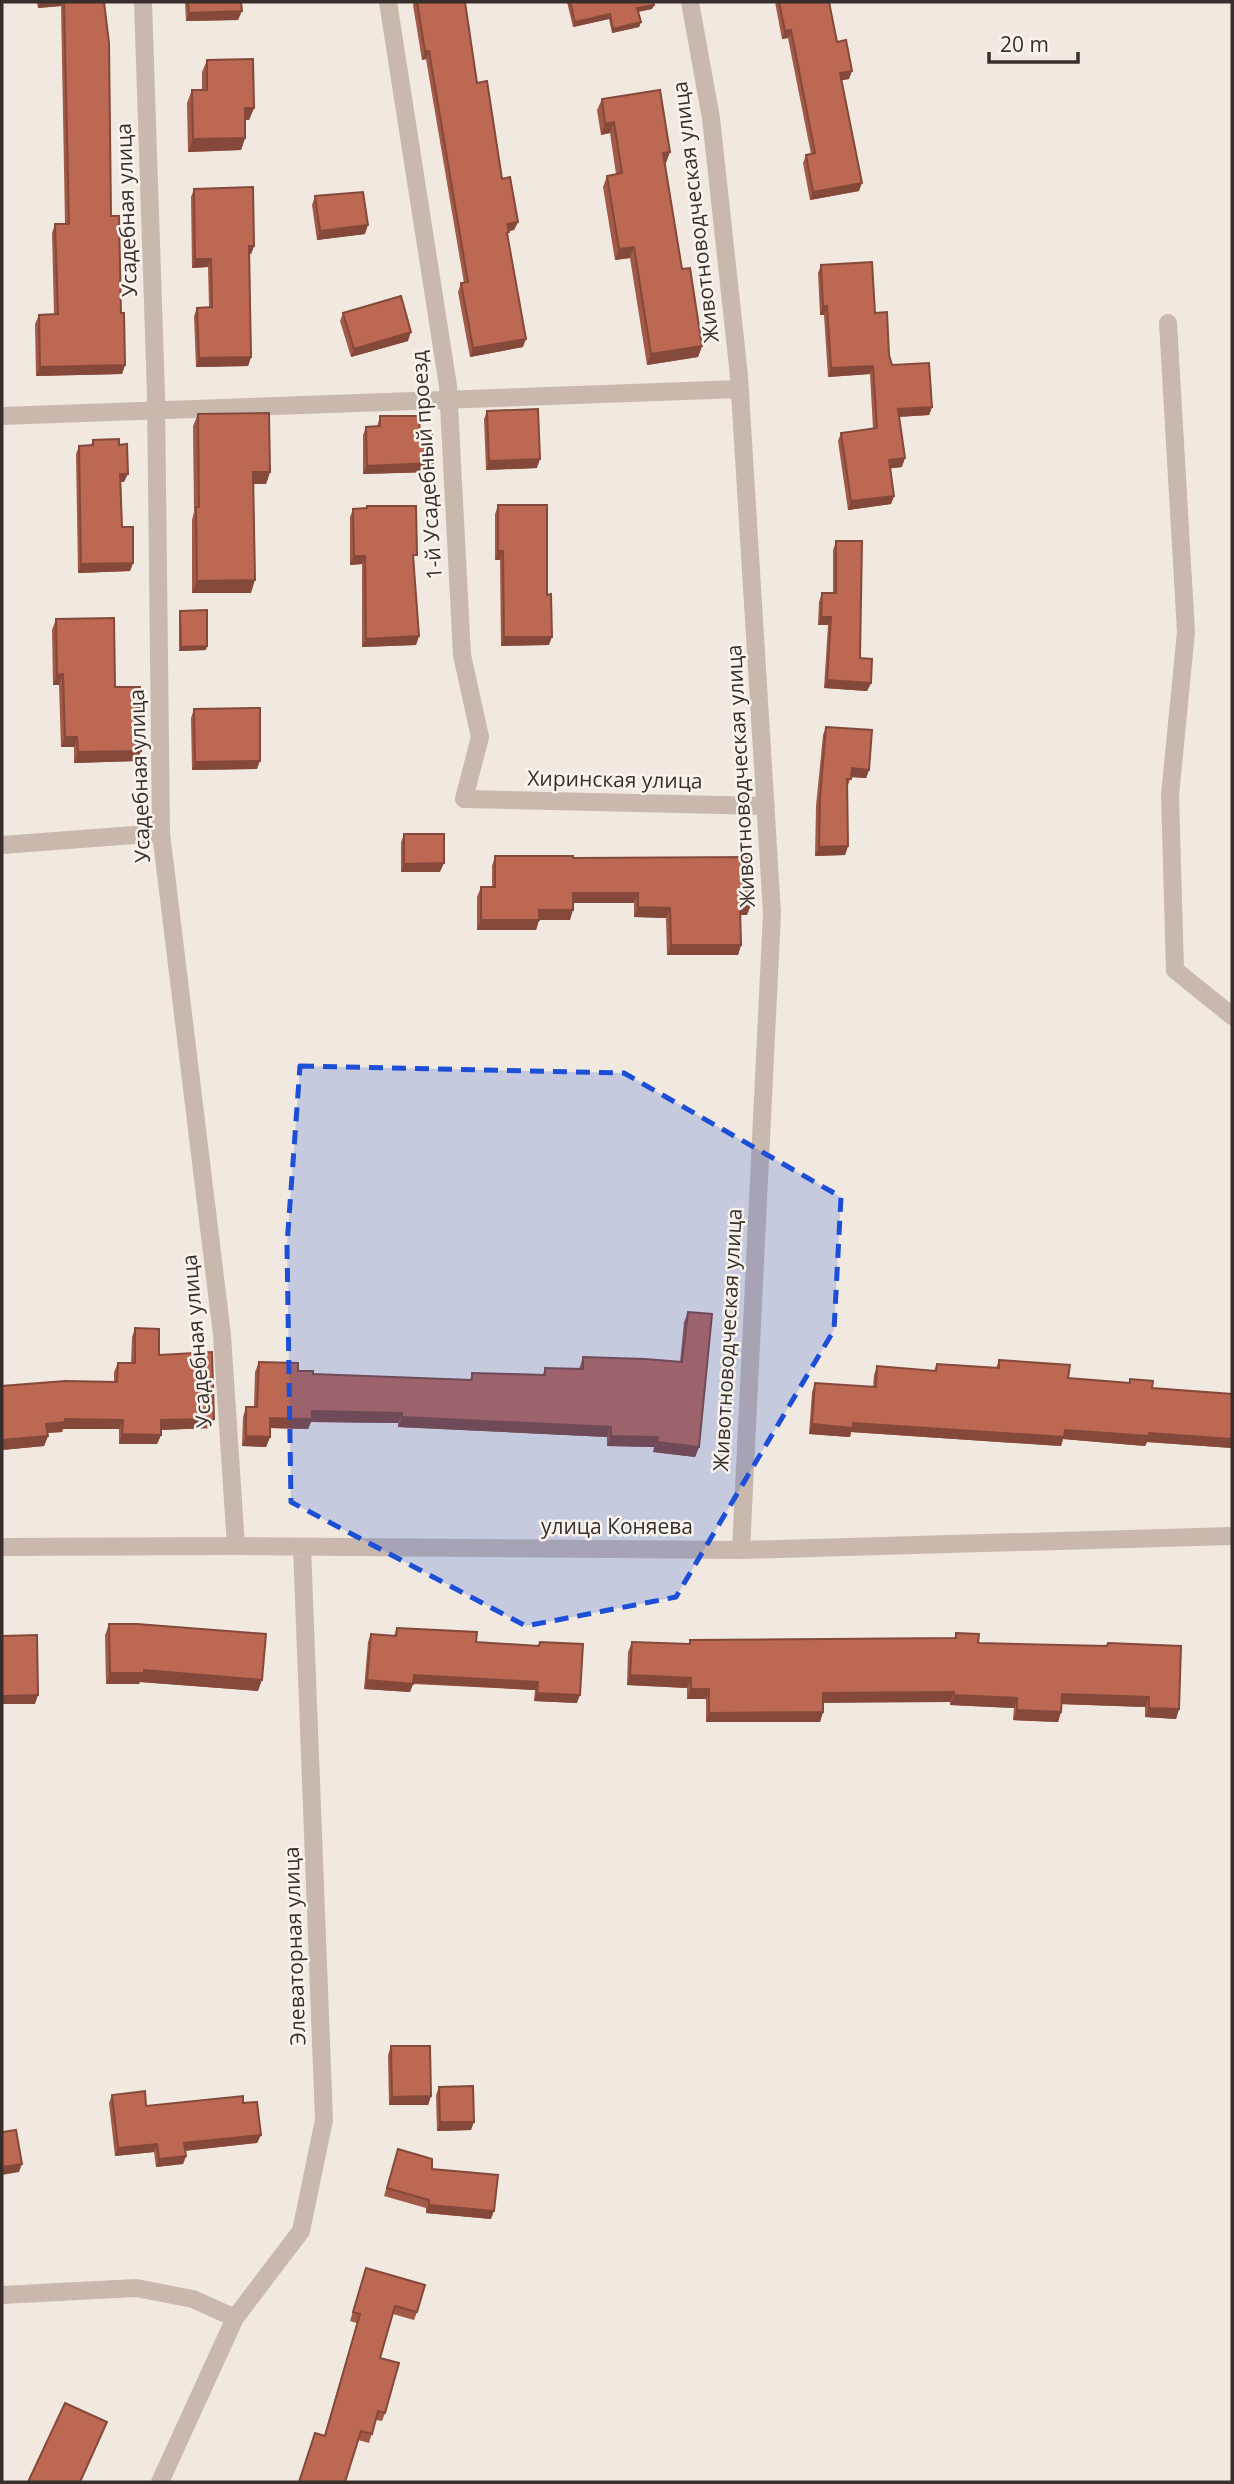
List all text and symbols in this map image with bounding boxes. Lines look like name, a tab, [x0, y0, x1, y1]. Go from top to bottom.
scale bar	[989, 21, 1078, 65]
text: 20 m	[1000, 30, 1049, 58]
street label: Животноводческая улица	[665, 80, 725, 344]
street label: Усадебная улица	[109, 123, 143, 297]
street label: 1-й Усадебный проезд	[404, 350, 448, 580]
street label: Животноводческая улица	[719, 644, 761, 908]
street label: Усадебная улица	[122, 689, 156, 863]
street label: Хиринская улица	[527, 763, 703, 795]
street label: Животноводческая улица	[706, 1208, 748, 1472]
street label: Усадебная улица	[174, 1253, 218, 1429]
street label: улица Коняева	[541, 1512, 693, 1540]
street label: Элеваторная улица	[277, 1846, 311, 2046]

